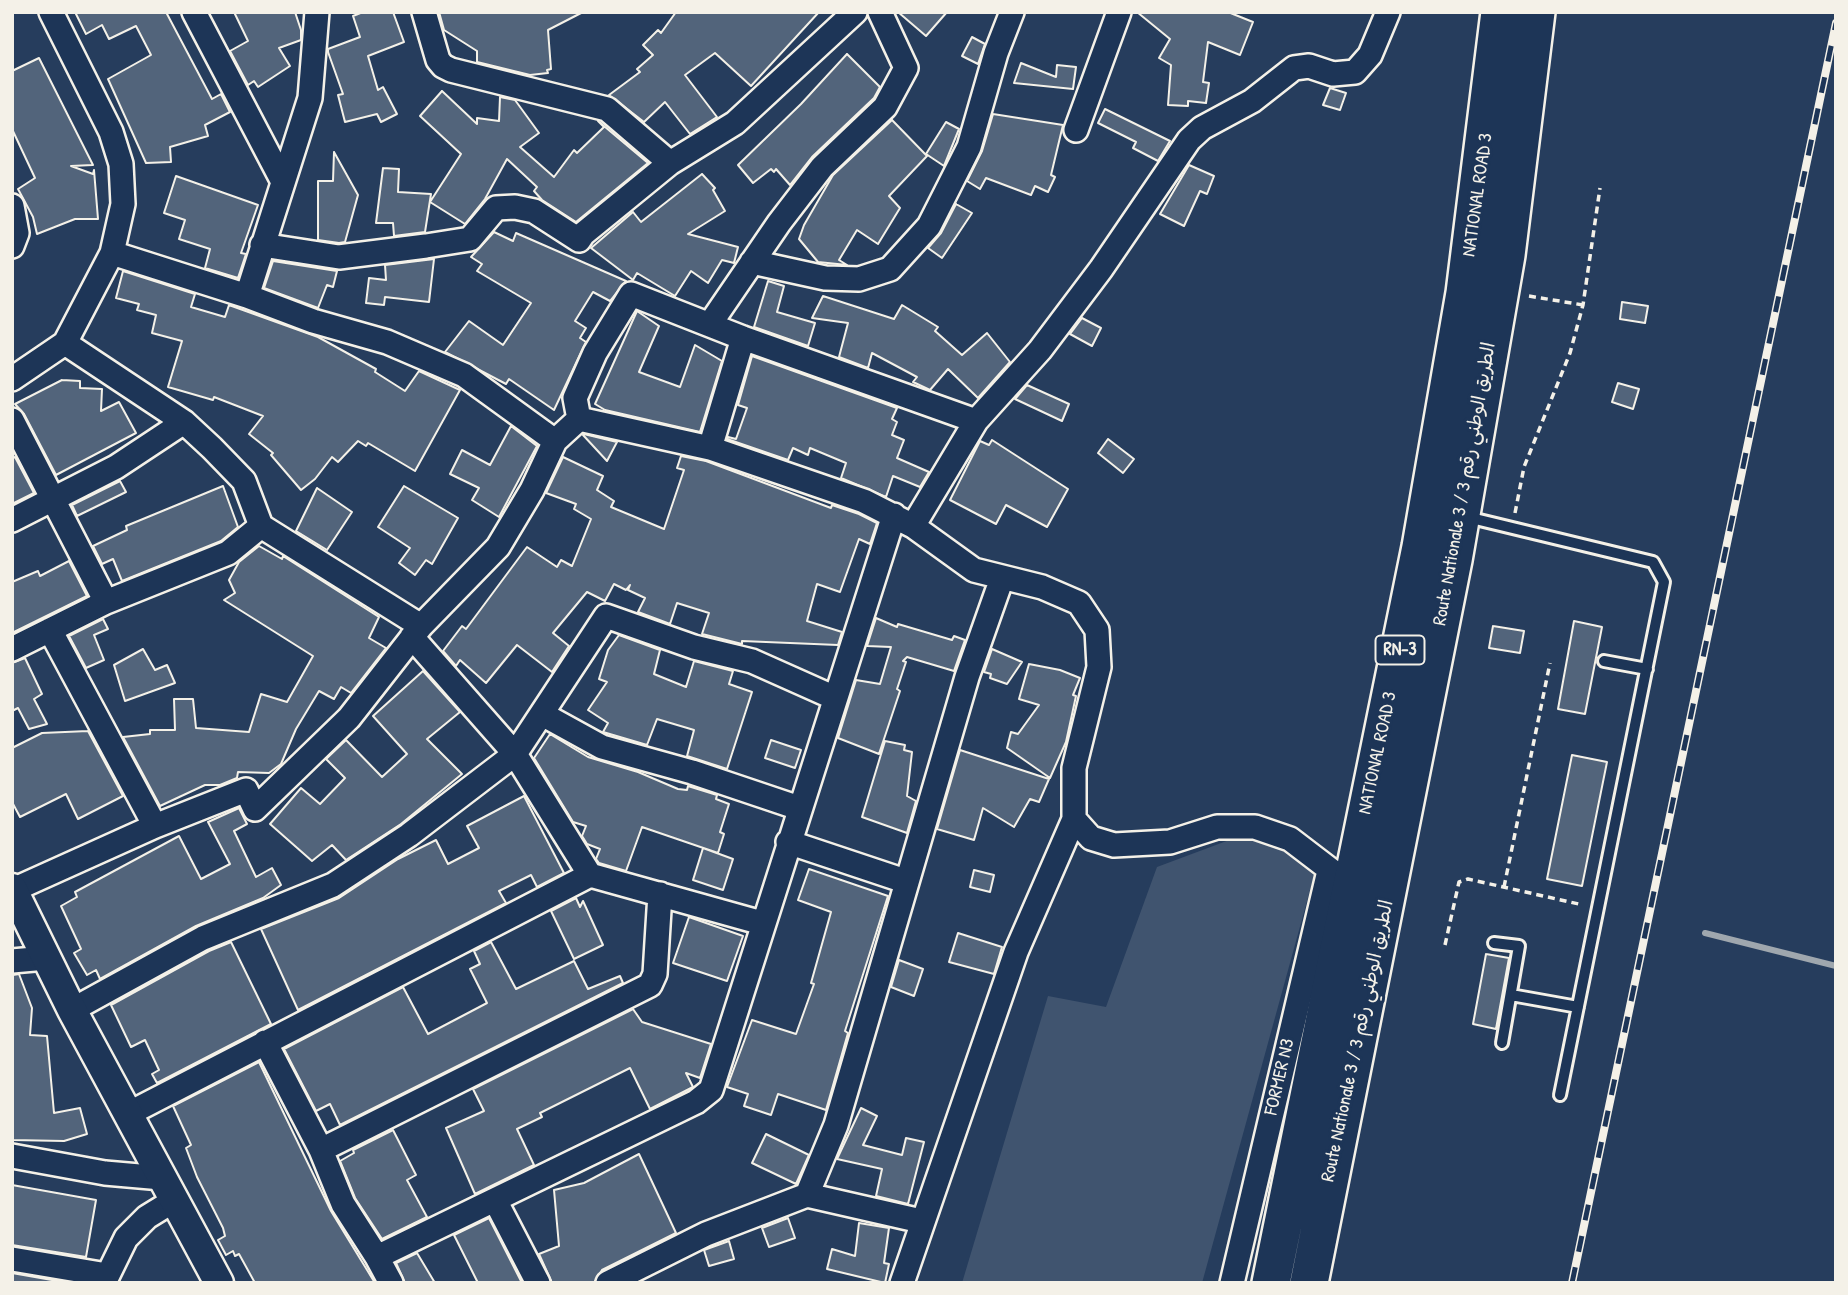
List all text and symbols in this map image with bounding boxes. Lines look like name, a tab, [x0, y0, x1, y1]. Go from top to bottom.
street label: NATIONAL ROAD 3	[1458, 132, 1498, 258]
street label: Route Nationale 3 / الطريق الوطني رقم 3	[1429, 341, 1501, 627]
road number: RN-3	[1376, 636, 1424, 664]
street label: NATIONAL ROAD 3	[1354, 690, 1402, 816]
street label: Route Nationale 3 / الطريق الوطني رقم 3	[1317, 898, 1399, 1184]
street label: FORMER N3	[1260, 1037, 1300, 1117]

